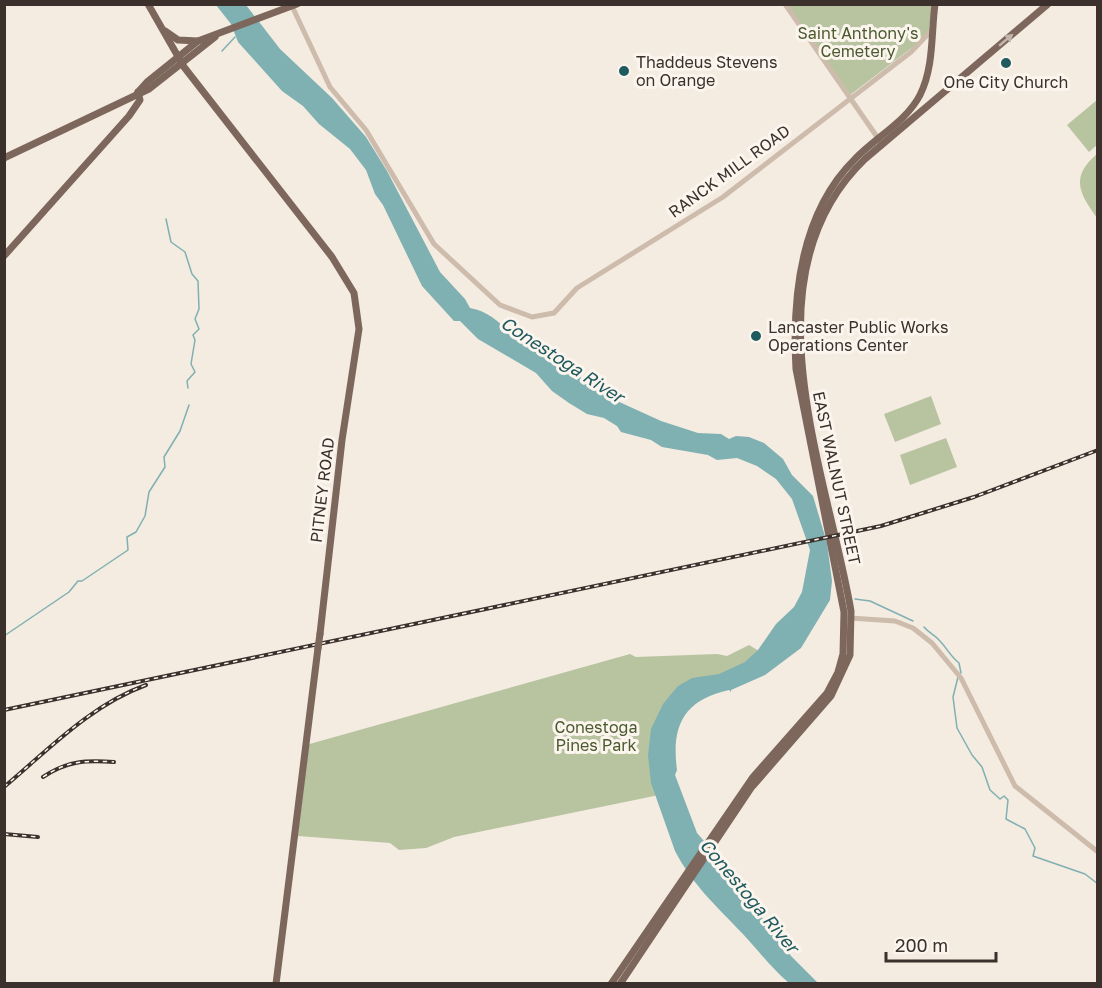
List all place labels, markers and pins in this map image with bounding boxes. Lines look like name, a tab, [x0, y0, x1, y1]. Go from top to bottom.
place label: Thaddeus Stevens on Orange	[636, 52, 777, 90]
marker: One City Church	[999, 56, 1013, 70]
marker: Thaddeus Stevens on Orange	[617, 64, 631, 78]
place label: One City Church	[944, 72, 1068, 92]
place label: Lancaster Public Works Operations Center	[768, 317, 949, 355]
marker: Lancaster Public Works Operations Center	[749, 329, 763, 343]

